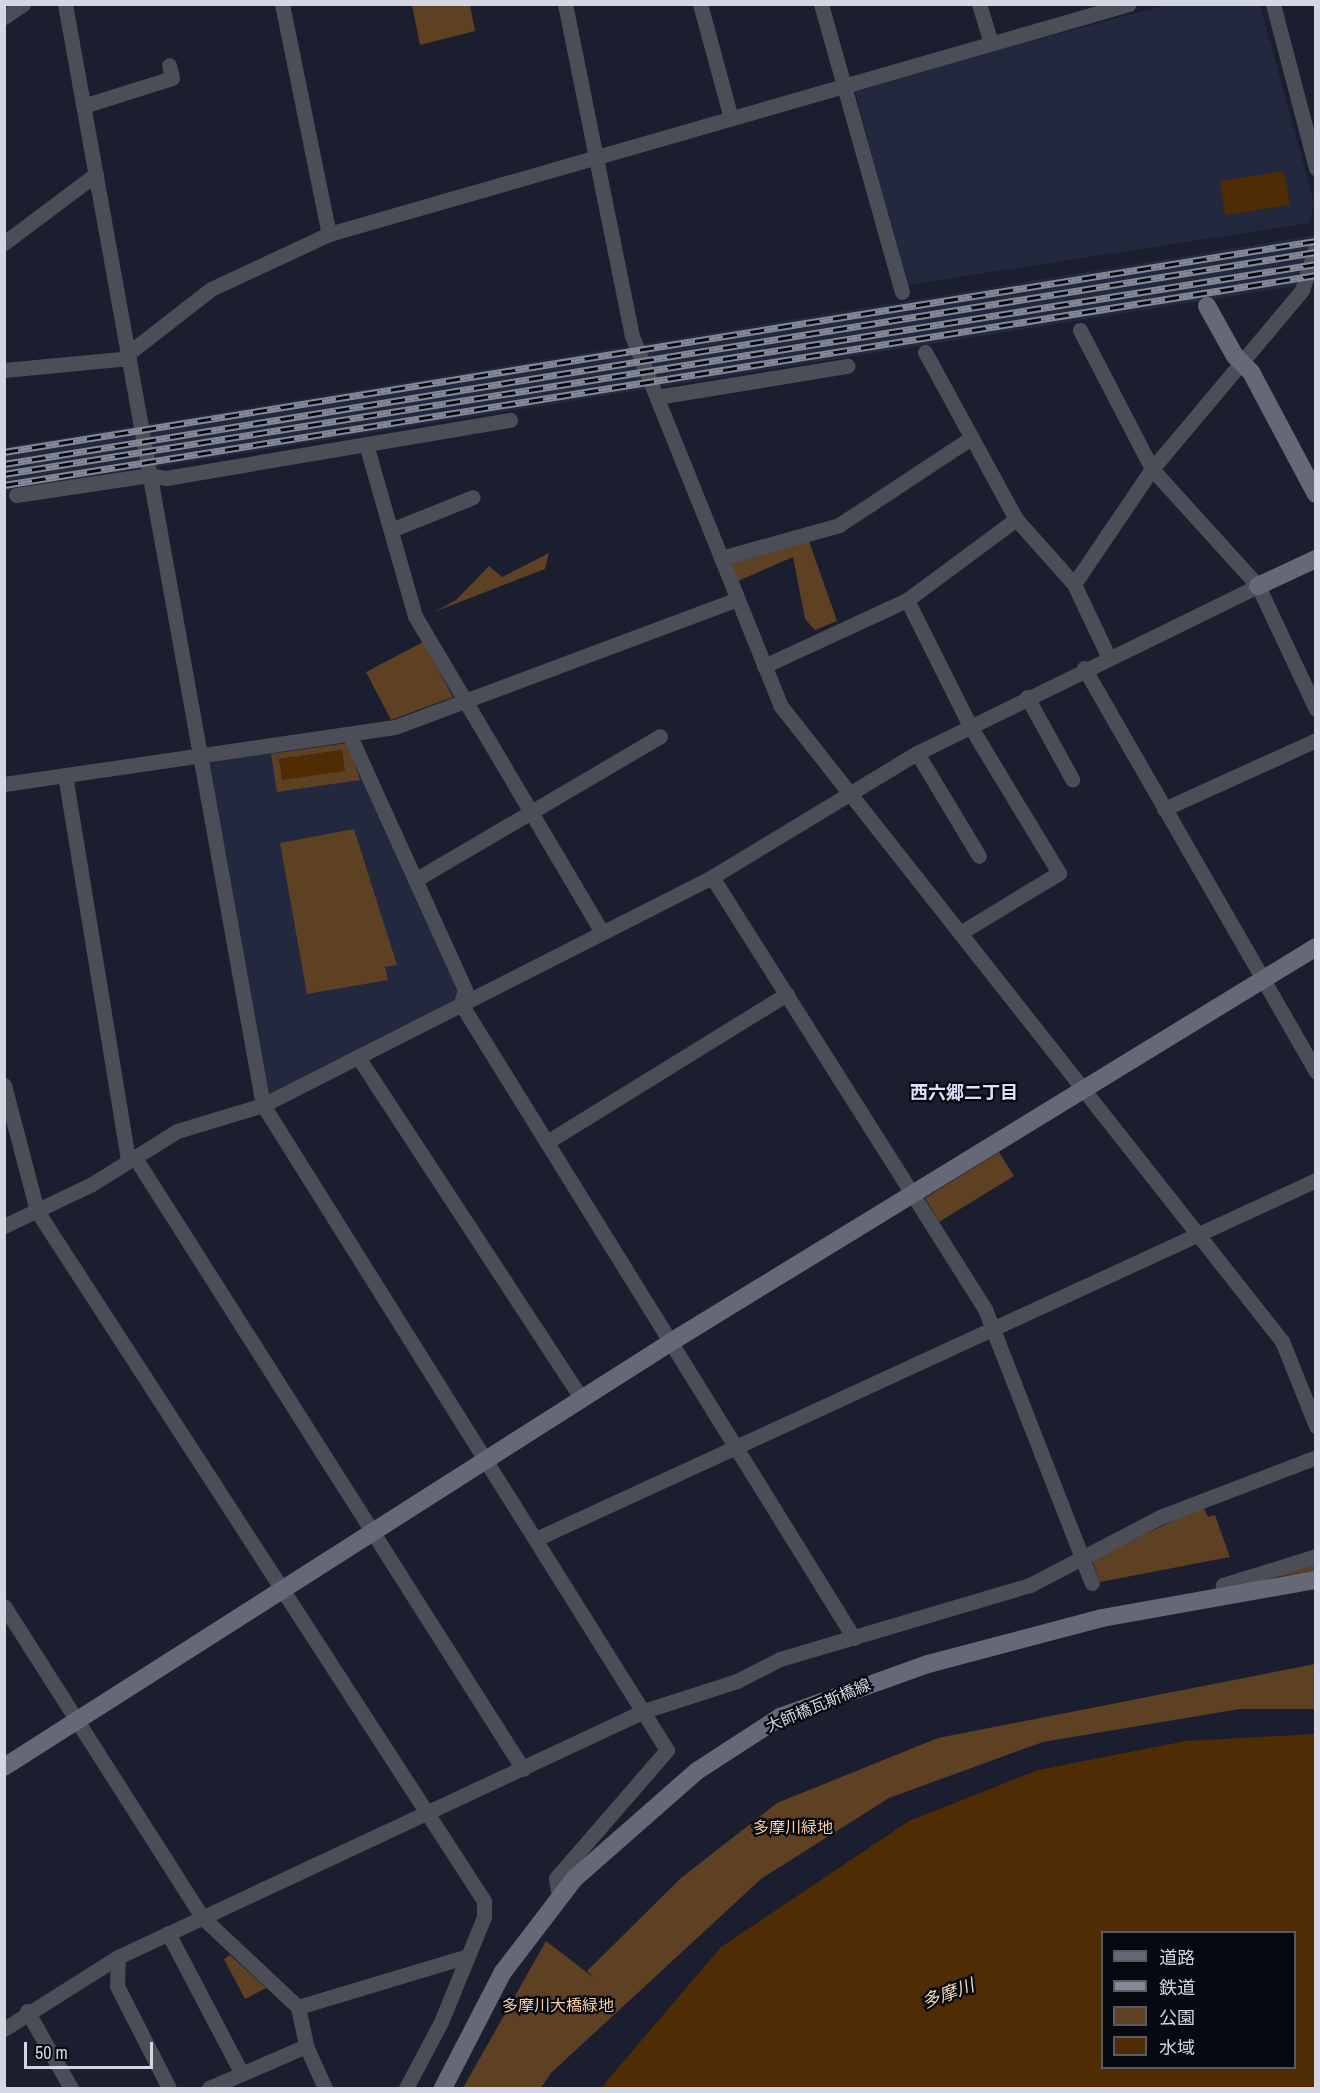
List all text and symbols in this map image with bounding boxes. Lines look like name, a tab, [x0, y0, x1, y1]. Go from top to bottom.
district label: 西六郷二丁目	[910, 1082, 1018, 1104]
street label: 大師橋瓦斯橋線	[763, 1674, 873, 1736]
park label: 多摩川緑地	[753, 1817, 833, 1837]
legend	[1101, 1931, 1296, 2069]
text: 道路	[1159, 1945, 1195, 1970]
water label: 多摩川	[919, 1975, 977, 2013]
text: 鉄道	[1159, 1975, 1195, 2000]
park label: 多摩川大橋緑地	[502, 1995, 614, 2015]
text: 公園	[1159, 2005, 1195, 2030]
scale bar	[27, 2030, 156, 2068]
text: 水域	[1159, 2035, 1195, 2060]
text: 50 m	[35, 2040, 68, 2065]

